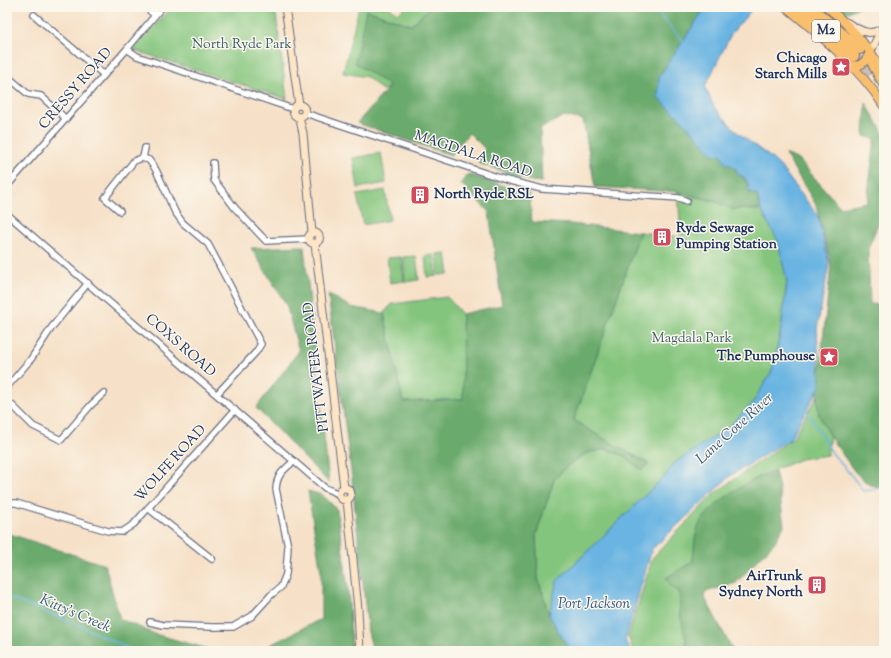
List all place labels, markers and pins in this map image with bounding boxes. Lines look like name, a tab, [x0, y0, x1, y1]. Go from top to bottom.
place label: Chicago Starch Mills	[755, 49, 827, 85]
place icon: Chicago Starch Mills	[830, 56, 852, 78]
building icon: North Ryde RSL	[409, 184, 431, 206]
place label: North Ryde RSL	[434, 185, 534, 205]
place label: Ryde Sewage Pumping Station	[676, 219, 778, 255]
building icon: Ryde Sewage Pumping Station	[651, 226, 673, 248]
place icon: The Pumphouse	[818, 346, 840, 368]
place label: The Pumphouse	[717, 347, 815, 367]
place label: AirTrunk Sydney North	[719, 567, 804, 603]
building icon: AirTrunk Sydney North	[806, 574, 828, 596]

